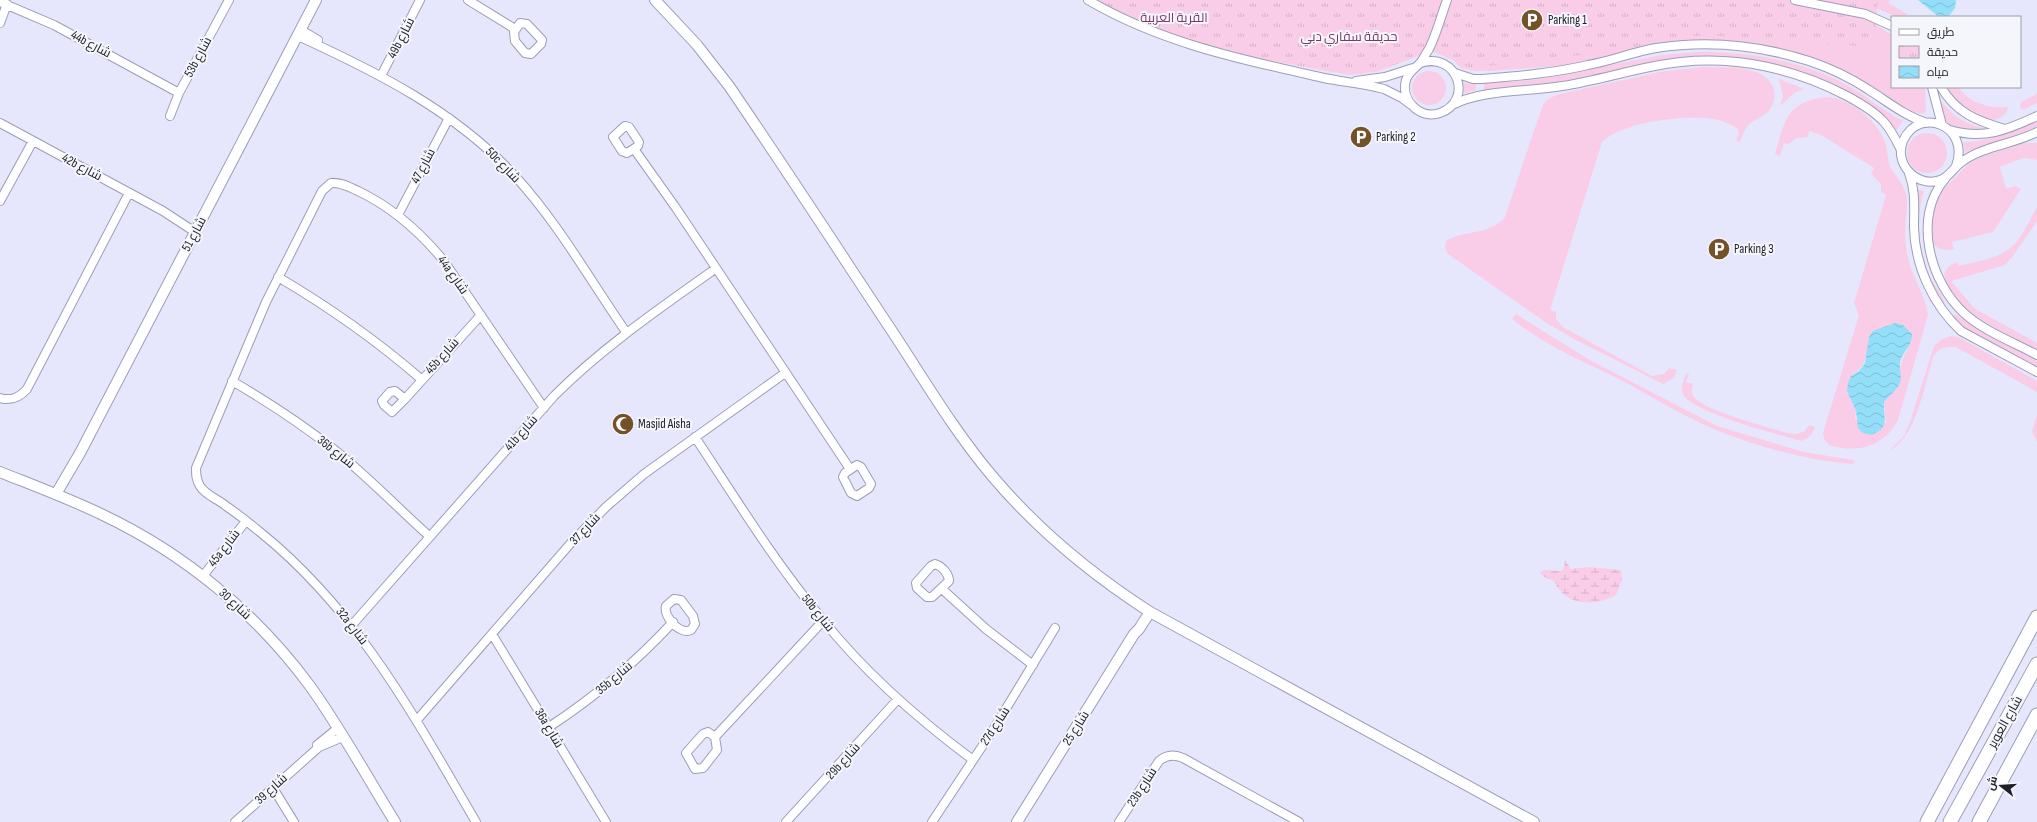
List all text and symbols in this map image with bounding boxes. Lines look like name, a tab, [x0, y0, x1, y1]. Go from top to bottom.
parking icon: Parking 1	[1519, 7, 1545, 33]
park label: القرية العربية	[1140, 10, 1208, 26]
place label: Parking 1	[1548, 12, 1587, 28]
street label: 49b شارع	[384, 15, 418, 61]
legend	[1891, 16, 2021, 88]
text: طريق	[1927, 25, 1955, 40]
street label: 44b شارع	[68, 27, 114, 61]
park label: حديقة سفاري دبي	[1301, 29, 1397, 47]
street label: 53b شارع	[181, 34, 215, 80]
text: حديقة	[1927, 45, 1958, 60]
text: مياه	[1927, 65, 1949, 80]
parking icon: Parking 2	[1348, 124, 1374, 150]
place label: Parking 2	[1376, 129, 1416, 145]
street label: 50c شارع	[482, 144, 524, 186]
street label: شارع 47	[407, 146, 439, 186]
street label: 42b شارع	[59, 150, 105, 184]
street label: شارع 51	[178, 214, 210, 254]
parking icon: Parking 3	[1706, 236, 1732, 262]
place label: Parking 3	[1734, 241, 1774, 257]
street label: 44a شارع	[434, 253, 472, 297]
street label: 45b شارع	[422, 335, 462, 377]
mosque icon: Masjid Aisha	[610, 411, 636, 437]
street label: 41b شارع	[501, 412, 541, 454]
place label: Masjid Aisha	[638, 416, 691, 432]
street label: 36b شارع	[314, 432, 358, 472]
street label: شارع 37	[566, 510, 604, 548]
street label: 45a شارع	[204, 526, 244, 570]
street label: شارع 30	[215, 585, 255, 623]
street label: 50b شارع	[798, 591, 838, 635]
street label: 32a شارع	[332, 604, 372, 648]
street label: 35b شارع	[592, 658, 636, 698]
street label: شارع العوير	[1984, 693, 2026, 752]
street label: 27d شارع	[977, 704, 1013, 748]
street label: 36a شارع	[531, 705, 567, 751]
street label: شارع 25	[1059, 708, 1093, 748]
street label: 29b شارع	[822, 739, 864, 783]
street label: 23b شارع	[1123, 764, 1161, 810]
north arrow	[1981, 766, 2021, 806]
street label: شارع 39	[251, 770, 291, 808]
text: ش	[1984, 775, 2000, 792]

